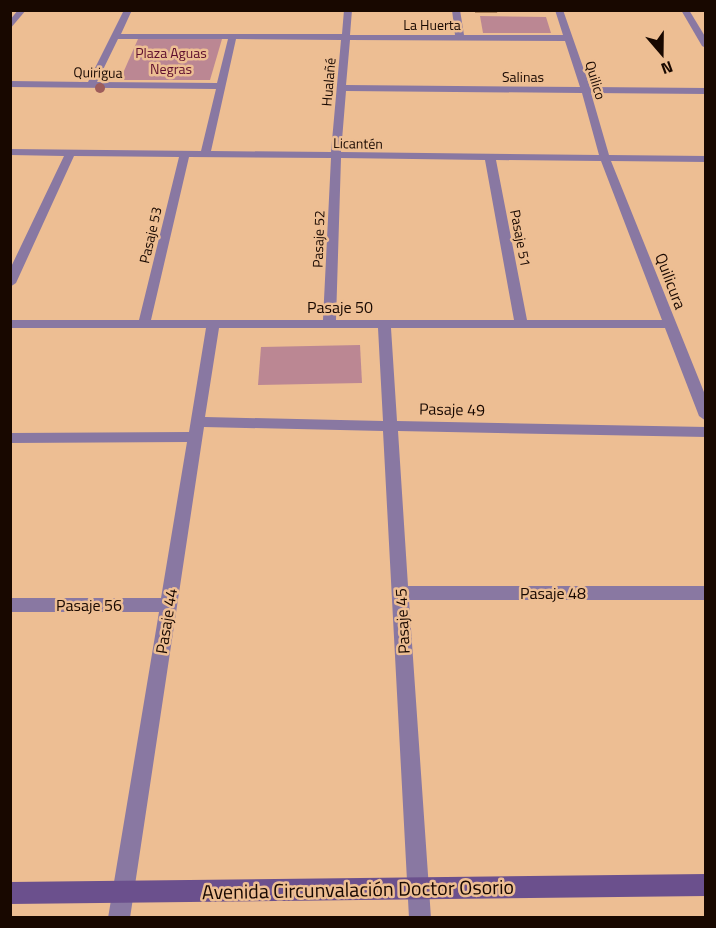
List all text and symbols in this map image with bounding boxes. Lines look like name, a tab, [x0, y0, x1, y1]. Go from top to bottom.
street label: La Huerta	[403, 14, 461, 35]
north arrow	[632, 24, 692, 84]
park label: Plaza Aguas Negras	[135, 42, 207, 79]
text: N	[658, 55, 676, 81]
street label: Hualañé	[315, 57, 341, 107]
street label: Quilico	[580, 58, 612, 102]
street label: Quirigua	[73, 61, 123, 83]
street label: Salinas	[502, 66, 544, 87]
street label: Licantén	[333, 132, 383, 154]
street label: Pasaje 53	[133, 205, 167, 265]
street label: Pasaje 51	[505, 208, 537, 268]
street label: Pasaje 52	[307, 210, 329, 268]
street label: Quilicura	[649, 249, 693, 313]
street label: Pasaje 50	[307, 295, 373, 319]
street label: Pasaje 49	[419, 396, 485, 422]
street label: Pasaje 48	[520, 581, 586, 605]
street label: Pasaje 44	[149, 587, 183, 655]
street label: Pasaje 45	[388, 587, 416, 655]
street label: Pasaje 56	[56, 593, 122, 617]
street label: Avenida Circunvalación Doctor Osorio	[202, 871, 514, 907]

